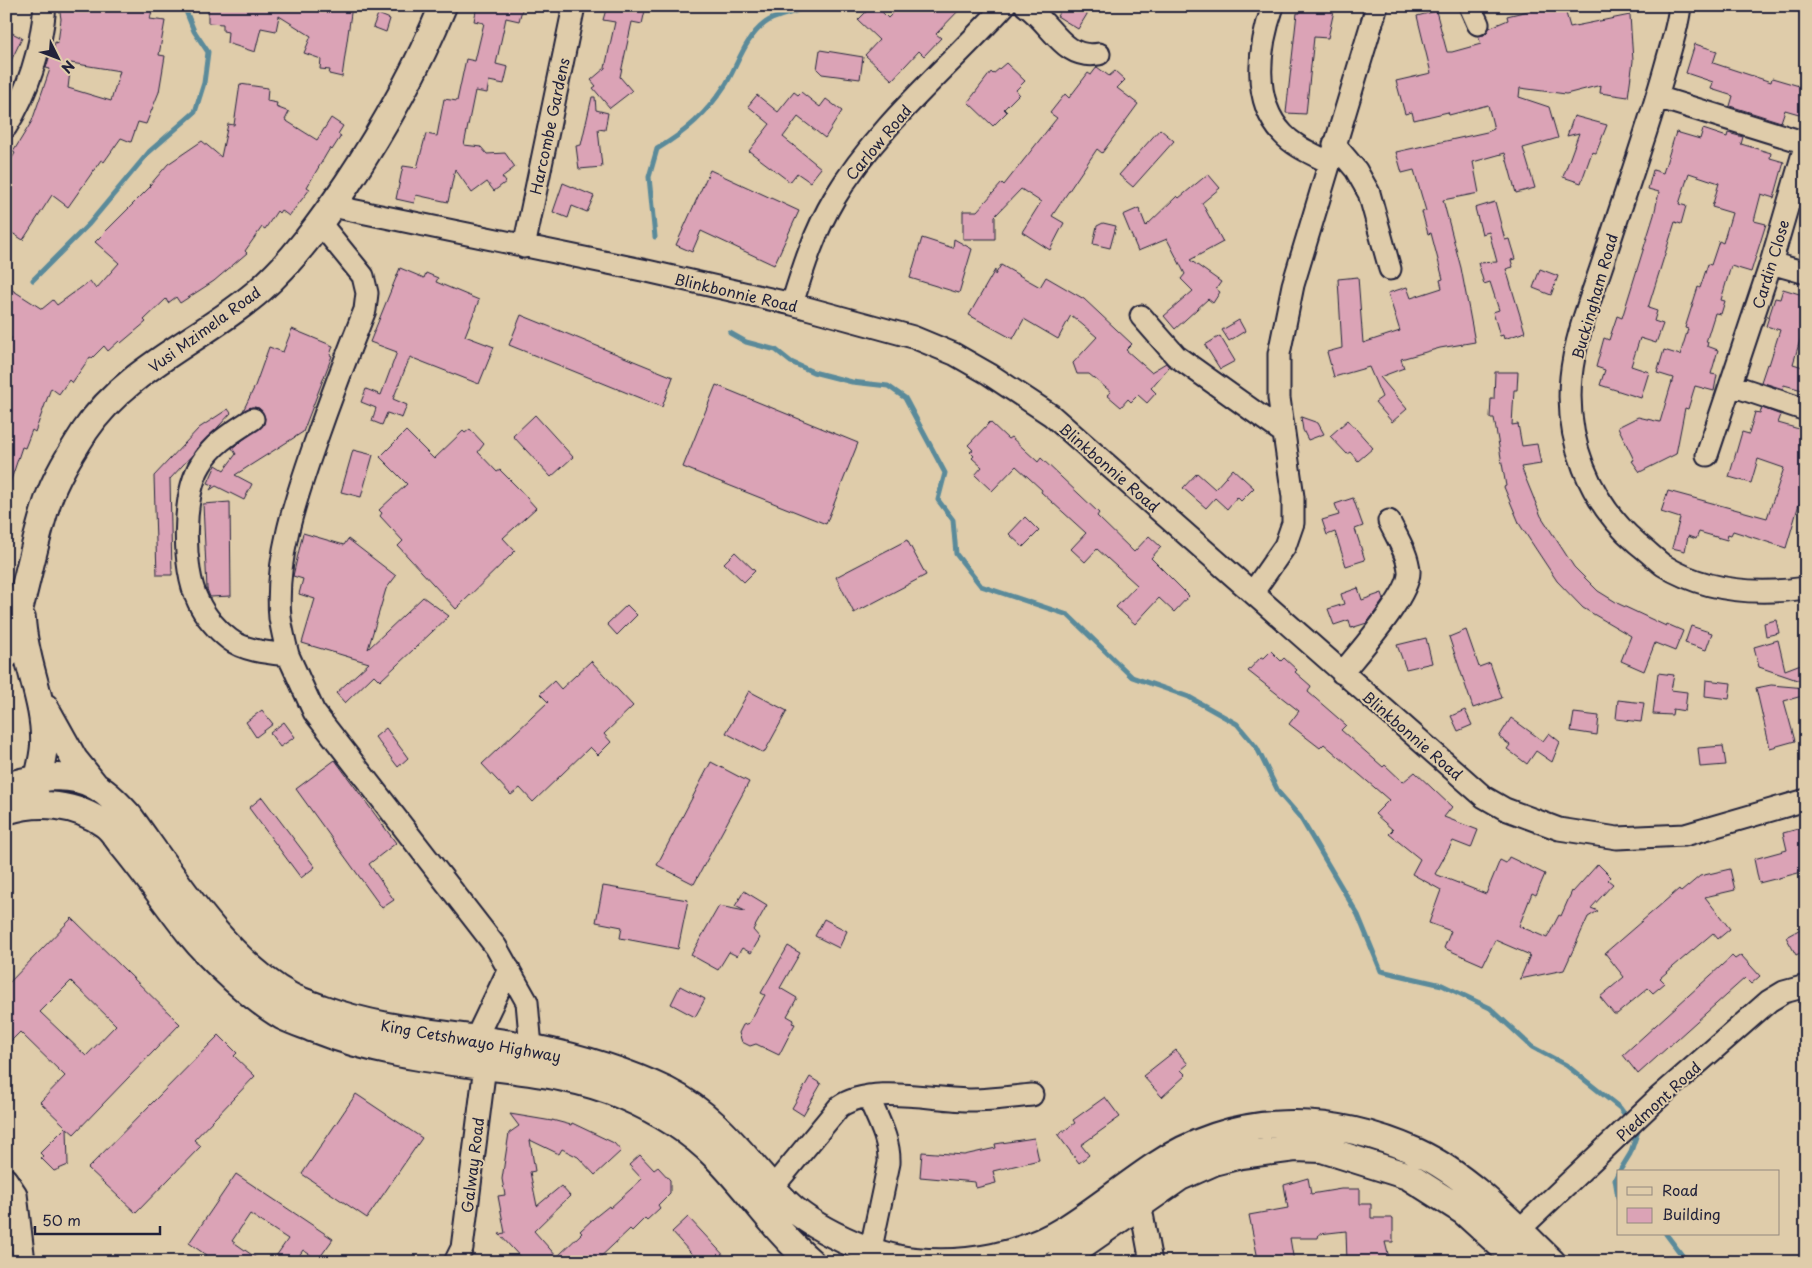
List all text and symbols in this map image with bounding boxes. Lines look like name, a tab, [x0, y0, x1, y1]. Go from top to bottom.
north arrow	[32, 32, 82, 82]
street label: Harcombe Gardens	[523, 55, 575, 197]
text: N	[57, 56, 80, 78]
street label: Carlow Road	[839, 99, 917, 185]
street label: Cardin Close	[1746, 217, 1794, 311]
street label: Buckingham Road	[1565, 231, 1623, 361]
street label: Blinkbonnie Road	[672, 267, 800, 317]
street label: Vusi Mzimela Road	[143, 280, 265, 378]
street label: Blinkbonnie Road	[1055, 417, 1165, 517]
street label: Blinkbonnie Road	[1358, 685, 1468, 785]
street label: King Cetshwayo Highway	[379, 1013, 563, 1067]
street label: Piedmont Road	[1610, 1056, 1706, 1146]
street label: Galway Road	[455, 1116, 489, 1214]
legend	[1617, 1170, 1780, 1236]
text: Road	[1662, 1178, 1698, 1201]
text: Building	[1662, 1202, 1721, 1225]
scale bar	[35, 1203, 160, 1235]
text: 50 m	[42, 1208, 81, 1231]

